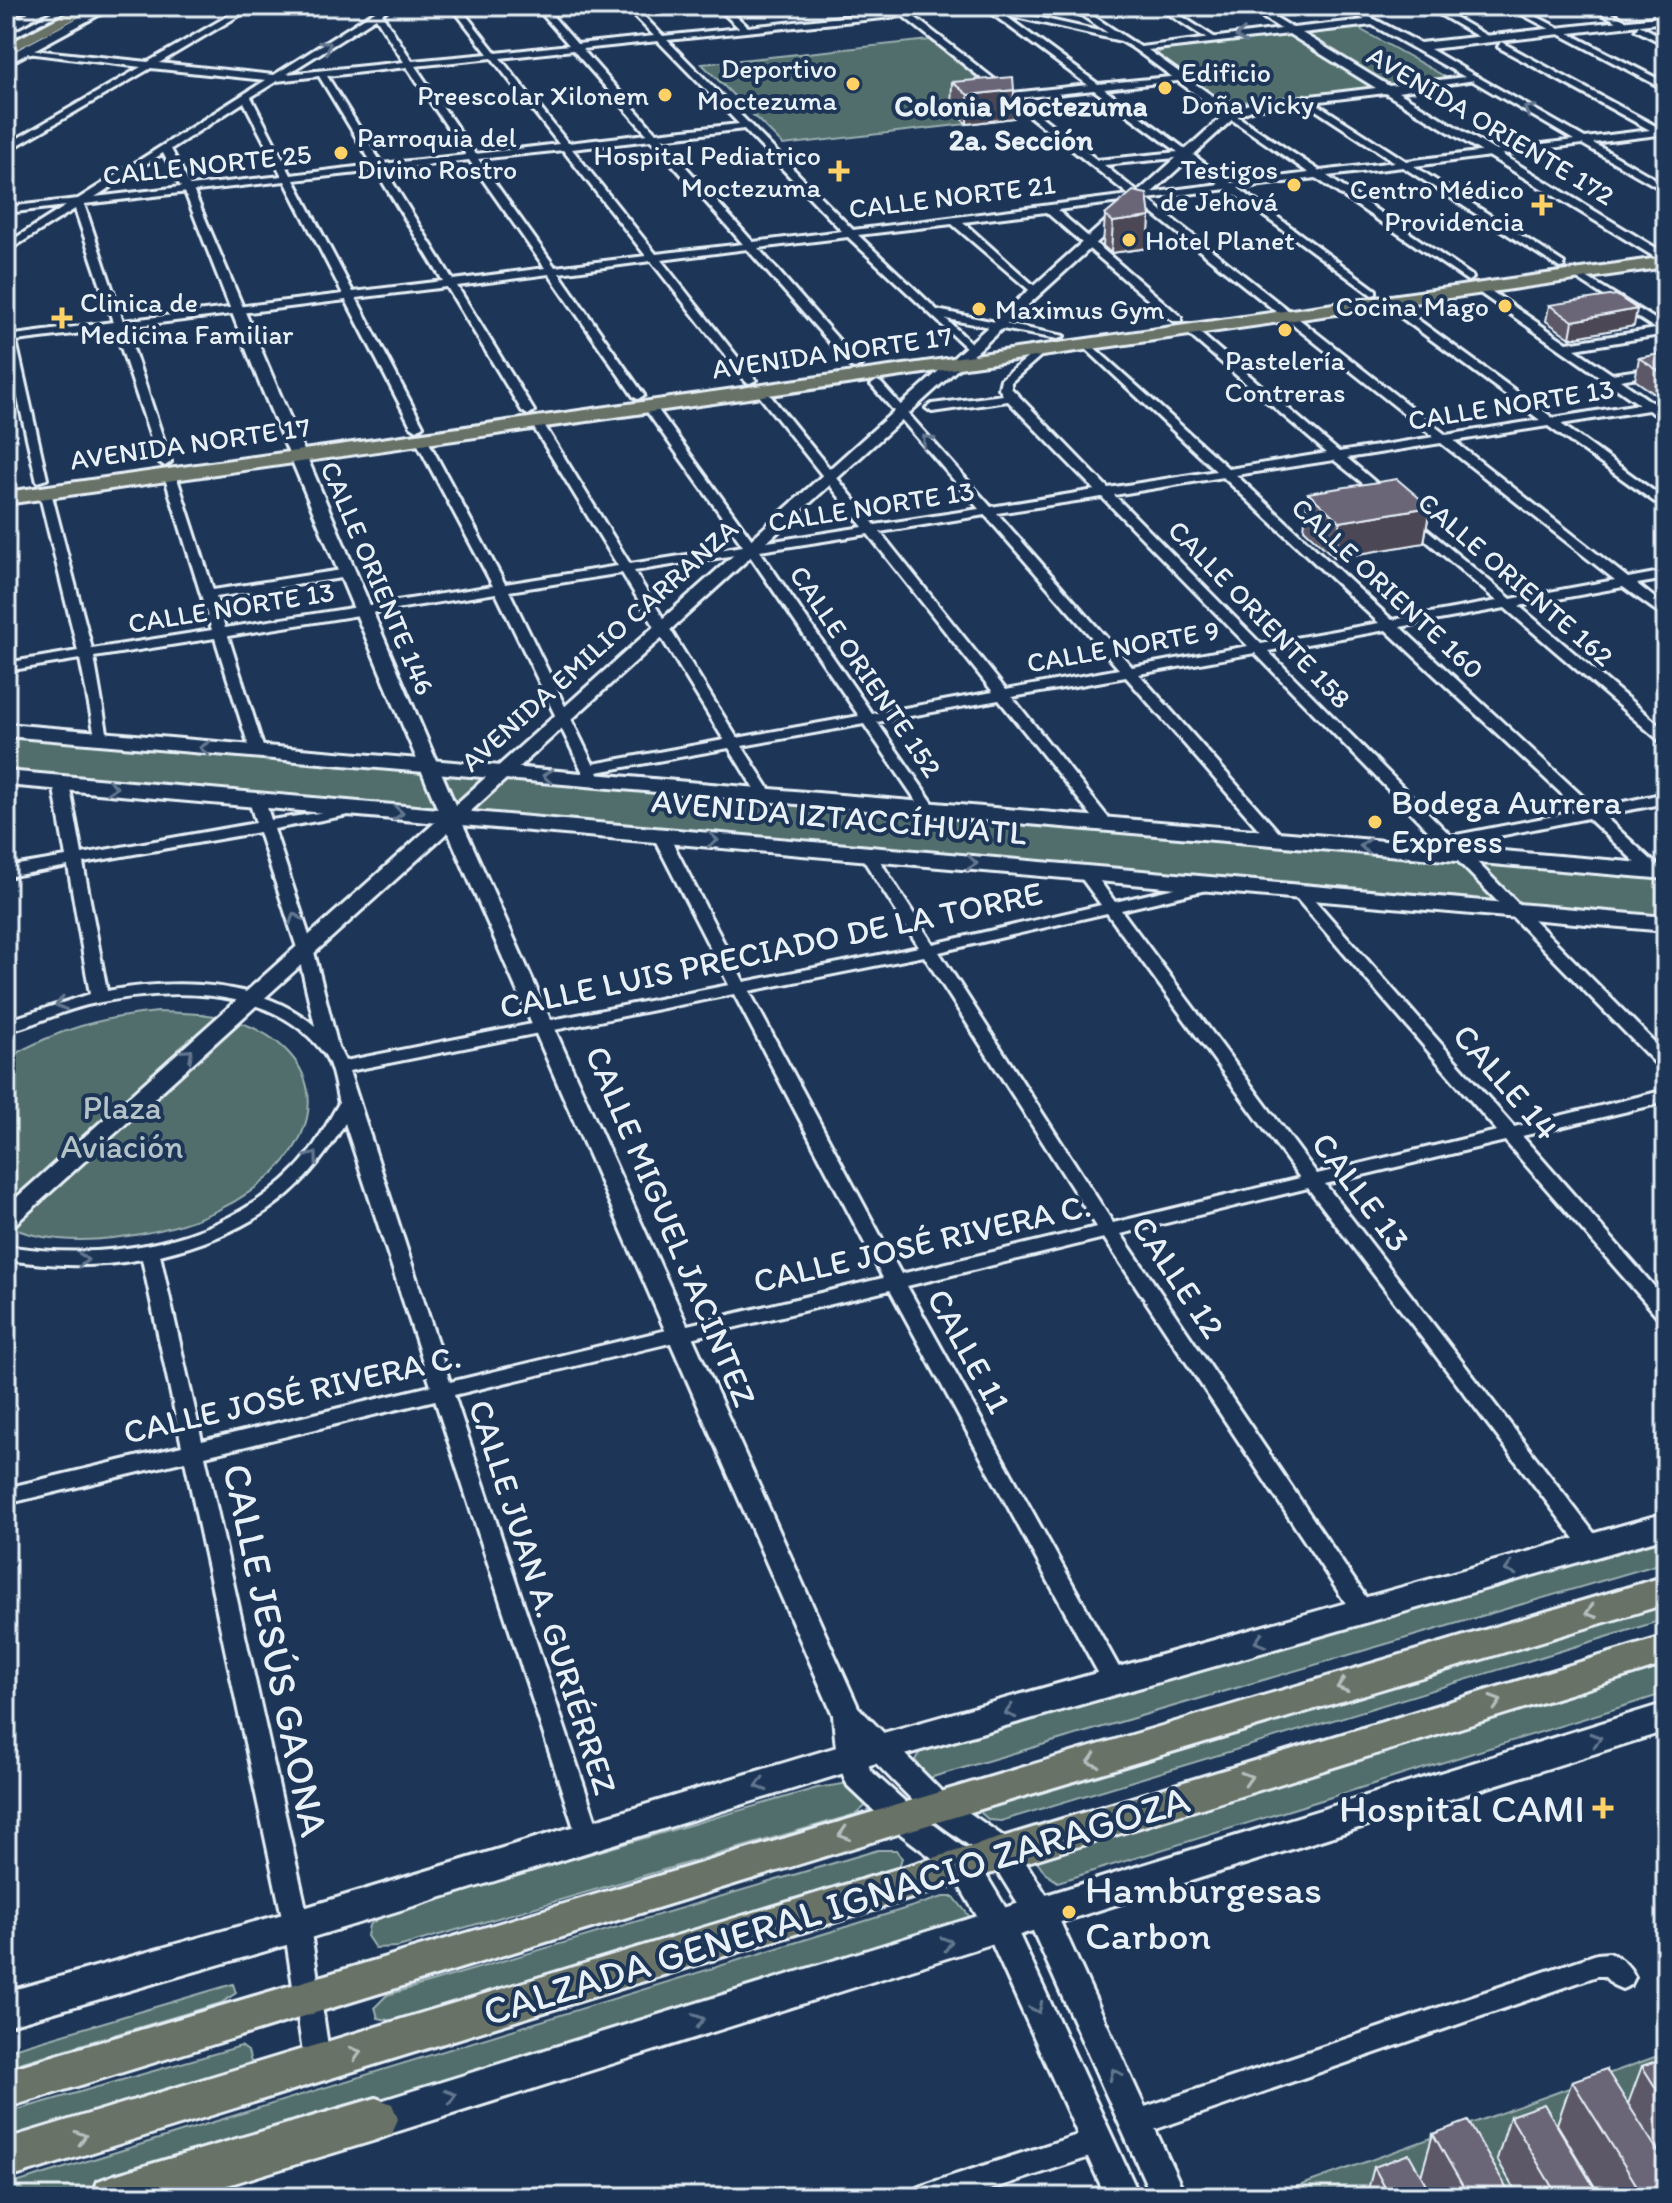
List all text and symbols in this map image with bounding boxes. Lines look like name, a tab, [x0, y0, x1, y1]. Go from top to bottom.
one-way arrow	[1234, 28, 1247, 45]
street label: AVENIDA ORIENTE 172	[1361, 38, 1621, 212]
one-way arrow	[317, 41, 332, 56]
place label: Deportivo Moctezuma	[697, 51, 837, 117]
place label: Edificio Doña Vicky	[1181, 55, 1314, 121]
marker: Deportivo Moctezuma	[844, 75, 862, 93]
place label: Preescolar Xilonem	[417, 78, 649, 112]
marker: Edificio Doña Vicky	[1156, 79, 1174, 97]
marker: Preescolar Xilonem	[656, 86, 674, 104]
district label: Colonia Moctezuma 2a. Sección	[894, 87, 1148, 158]
one-way arrow	[1523, 104, 1538, 120]
place label: Parroquia del Divino Rostro	[357, 120, 517, 186]
street label: CALLE NORTE 25	[101, 136, 313, 192]
place label: Hospital Pediatrico Moctezuma	[594, 138, 821, 204]
marker: Parroquia del Divino Rostro	[332, 144, 350, 162]
place label: Testigos de Jehová	[1160, 152, 1278, 218]
marker: Hospital Pediatrico Moctezuma	[828, 160, 850, 182]
street label: CALLE NORTE 21	[847, 166, 1057, 226]
place label: Centro Médico Providencia	[1350, 172, 1524, 238]
marker: Testigos de Jehová	[1285, 176, 1303, 194]
marker: Centro Médico Providencia	[1531, 194, 1553, 216]
place label: Hotel Planet	[1145, 223, 1295, 257]
marker: Hotel Planet	[1120, 231, 1138, 249]
place label: Clinica de Medicina Familiar	[80, 285, 293, 351]
place label: Cocina Mago	[1335, 289, 1489, 323]
place label: Maximus Gym	[995, 292, 1165, 326]
marker: Cocina Mago	[1496, 297, 1514, 315]
marker: Maximus Gym	[970, 300, 988, 318]
marker: Clinica de Medicina Familiar	[51, 307, 73, 329]
street label: AVENIDA NORTE 17	[710, 318, 954, 386]
marker: Pastelería Contreras	[1276, 321, 1294, 339]
place label: Pastelería Contreras	[1224, 343, 1346, 409]
street label: CALLE NORTE 13	[1405, 371, 1617, 437]
street label: AVENIDA NORTE 17	[68, 409, 312, 477]
one-way arrow	[922, 435, 937, 450]
street label: CALLE ORIENTE 146	[313, 456, 443, 700]
street label: CALLE NORTE 13	[765, 473, 977, 539]
street label: CALLE ORIENTE 162	[1411, 485, 1621, 673]
street label: CALLE ORIENTE 160	[1285, 490, 1491, 686]
street label: AVENIDA EMILIO CARRANZA	[453, 511, 745, 779]
street label: CALLE ORIENTE 158	[1161, 513, 1359, 715]
street label: CALLE ORIENTE 152	[782, 559, 950, 784]
street label: CALLE NORTE 13	[125, 574, 337, 640]
street label: CALLE NORTE 9	[1024, 612, 1222, 680]
one-way arrow	[198, 740, 211, 757]
one-way arrow	[541, 768, 554, 785]
one-way arrow	[106, 779, 119, 796]
street label: AVENIDA IZTACCÍHUATL	[650, 780, 1028, 854]
place label: Bodega Aurrera Express	[1391, 782, 1622, 862]
one-way arrow	[392, 804, 405, 821]
marker: Bodega Aurrera Express	[1366, 813, 1384, 831]
one-way arrow	[707, 831, 720, 848]
one-way arrow	[1358, 838, 1371, 855]
one-way arrow	[966, 854, 979, 871]
street label: CALLE LUIS PRECIADO DE LA TORRE	[496, 872, 1046, 1028]
one-way arrow	[288, 911, 304, 925]
one-way arrow	[55, 995, 68, 1012]
street label: CALLE 14	[1444, 1015, 1568, 1149]
street label: CALLE MIGUEL JACINTEZ	[576, 1040, 766, 1412]
one-way arrow	[179, 1050, 194, 1064]
park label: Plaza Aviación	[60, 1087, 184, 1167]
street label: CALLE 13	[1303, 1124, 1419, 1260]
one-way arrow	[304, 1151, 318, 1166]
street label: CALLE JOSÉ RIVERA C.	[749, 1184, 1095, 1302]
street label: CALLE 12	[1122, 1208, 1234, 1346]
one-way arrow	[77, 1251, 90, 1269]
street label: CALLE 11	[918, 1281, 1020, 1421]
street label: CALLE JOSÉ RIVERA C.	[119, 1335, 465, 1453]
street label: CALLE JUAN A. GURIÉRREZ	[460, 1395, 626, 1799]
street label: CALLE JESÚS GAONA	[213, 1459, 339, 1841]
one-way arrow	[1504, 1560, 1518, 1576]
one-way arrow	[1585, 1603, 1599, 1619]
one-way arrow	[1254, 1631, 1268, 1648]
one-way arrow	[1336, 1677, 1349, 1693]
one-way arrow	[1488, 1695, 1502, 1711]
one-way arrow	[1004, 1703, 1018, 1719]
one-way arrow	[1589, 1732, 1602, 1748]
one-way arrow	[1086, 1752, 1100, 1768]
one-way arrow	[1239, 1771, 1253, 1787]
street label: CALZADA GENERAL IGNACIO ZARAGOZA	[477, 1774, 1195, 2036]
one-way arrow	[754, 1776, 768, 1792]
place label: Hospital CAMI	[1339, 1784, 1585, 1832]
marker: Hospital CAMI	[1592, 1797, 1614, 1819]
one-way arrow	[837, 1825, 851, 1841]
place label: Hamburgesas Carbon	[1085, 1865, 1322, 1959]
marker: Hamburgesas Carbon	[1060, 1903, 1078, 1921]
one-way arrow	[940, 1936, 954, 1952]
one-way arrow	[1027, 2000, 1043, 2015]
one-way arrow	[692, 2013, 705, 2029]
one-way arrow	[349, 2047, 363, 2063]
one-way arrow	[1108, 2068, 1124, 2083]
one-way arrow	[443, 2090, 457, 2106]
one-way arrow	[73, 2130, 87, 2146]

